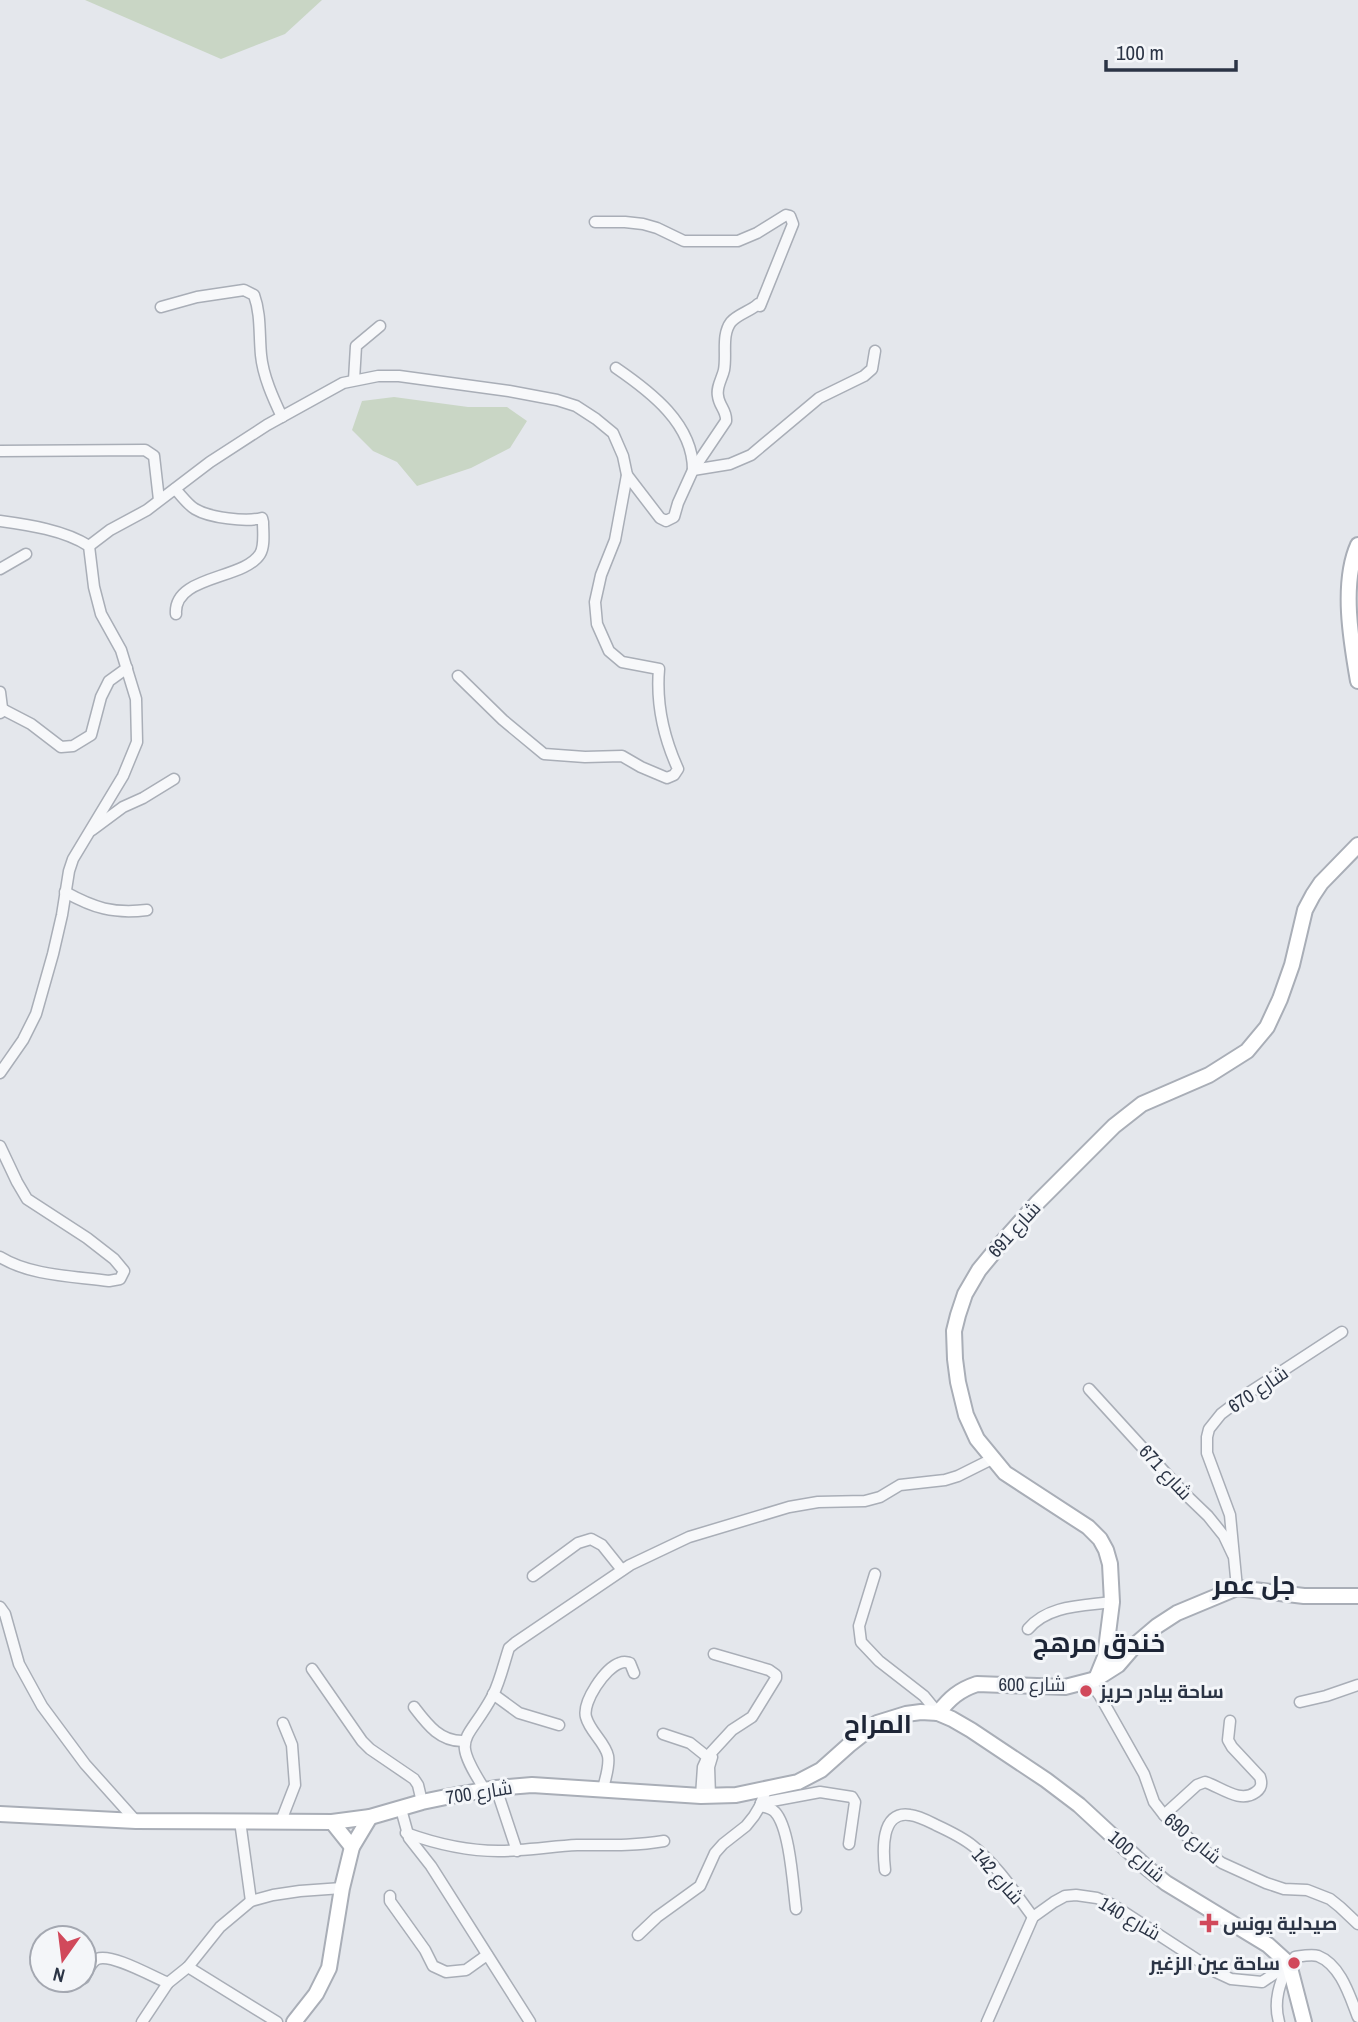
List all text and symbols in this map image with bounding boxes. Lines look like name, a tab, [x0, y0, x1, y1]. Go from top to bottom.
scale bar	[1106, 28, 1236, 72]
text: 100 m	[1116, 38, 1164, 67]
street label: شارع 691	[982, 1195, 1047, 1263]
street label: شارع 670	[1223, 1359, 1294, 1419]
street label: شارع 671	[1133, 1439, 1198, 1506]
district label: جل عمر	[1212, 1567, 1295, 1602]
district label: خندق مرهج	[1033, 1625, 1165, 1660]
street label: شارع 600	[998, 1671, 1066, 1698]
place label: ساحة بيادر حريز	[1099, 1678, 1224, 1704]
marker: ساحة بيادر حريز	[1078, 1683, 1094, 1699]
district label: المراح	[844, 1706, 912, 1741]
street label: شارع 700	[444, 1774, 514, 1811]
street label: شارع 690	[1158, 1806, 1227, 1870]
street label: شارع 100	[1102, 1824, 1171, 1889]
street label: شارع 142	[965, 1842, 1030, 1911]
street label: شارع 140	[1094, 1890, 1166, 1947]
place label: صيدلية يونس	[1223, 1910, 1337, 1936]
marker: صيدلية يونس	[1201, 1915, 1217, 1931]
north arrow	[28, 1924, 98, 1994]
place label: ساحة عين الزغير	[1148, 1950, 1280, 1976]
marker: ساحة عين الزغير	[1286, 1955, 1302, 1971]
text: N	[50, 1962, 67, 1989]

